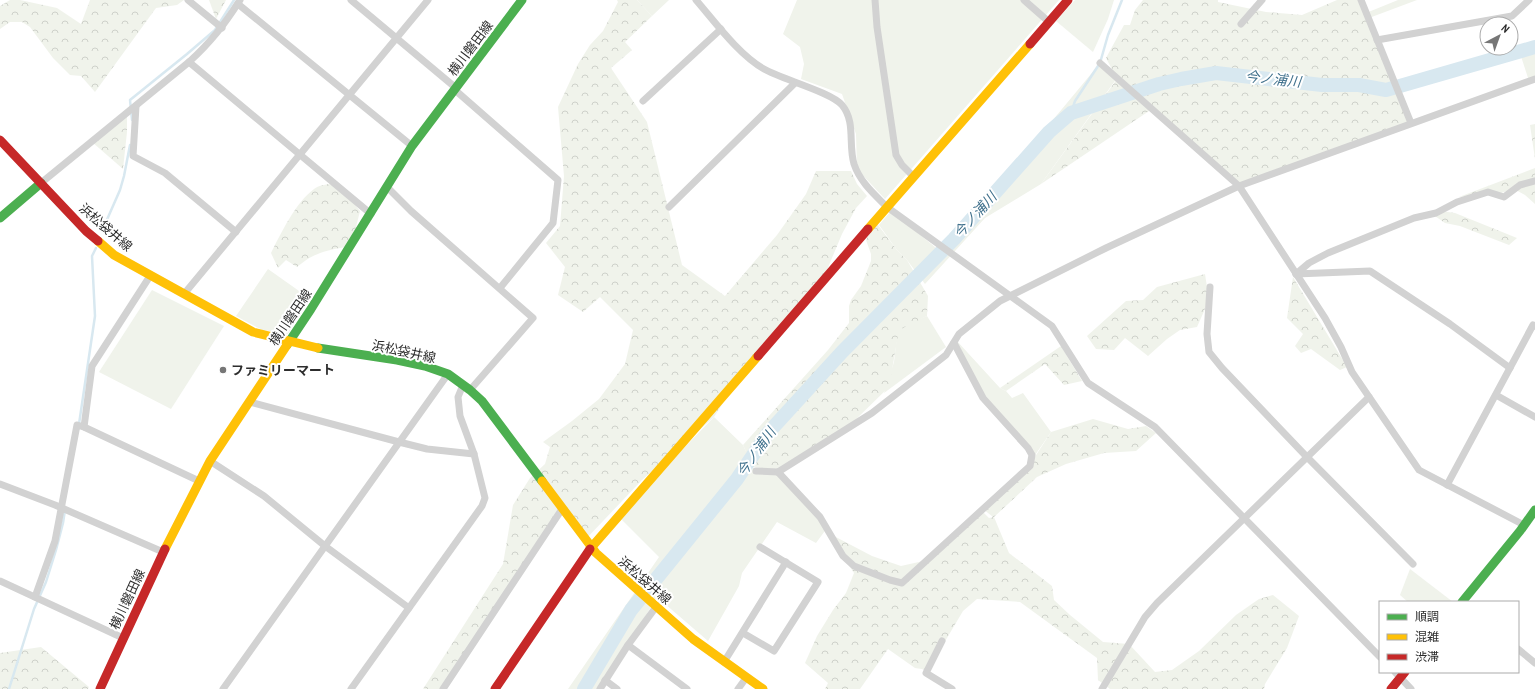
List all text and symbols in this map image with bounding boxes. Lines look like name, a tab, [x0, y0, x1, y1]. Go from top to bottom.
north arrow	[1479, 16, 1519, 56]
street label: 横川磐田線	[444, 17, 497, 79]
text: N	[1499, 21, 1513, 36]
water label: 今ノ浦川	[1244, 67, 1304, 91]
water label: 今ノ浦川	[950, 187, 1002, 242]
street label: 浜松袋井線	[76, 200, 136, 255]
street label: 横川磐田線	[265, 286, 316, 349]
street label: 浜松袋井線	[370, 336, 437, 367]
place label: ファミリーマート	[231, 362, 335, 379]
marker: ファミリーマート	[218, 365, 228, 375]
water label: 今ノ浦川	[733, 422, 781, 480]
street label: 浜松袋井線	[615, 553, 675, 608]
street label: 横川磐田線	[106, 566, 149, 632]
legend	[1379, 601, 1519, 673]
text: 順調	[1415, 609, 1439, 625]
text: 混雑	[1415, 629, 1439, 645]
text: 渋滞	[1415, 649, 1439, 665]

